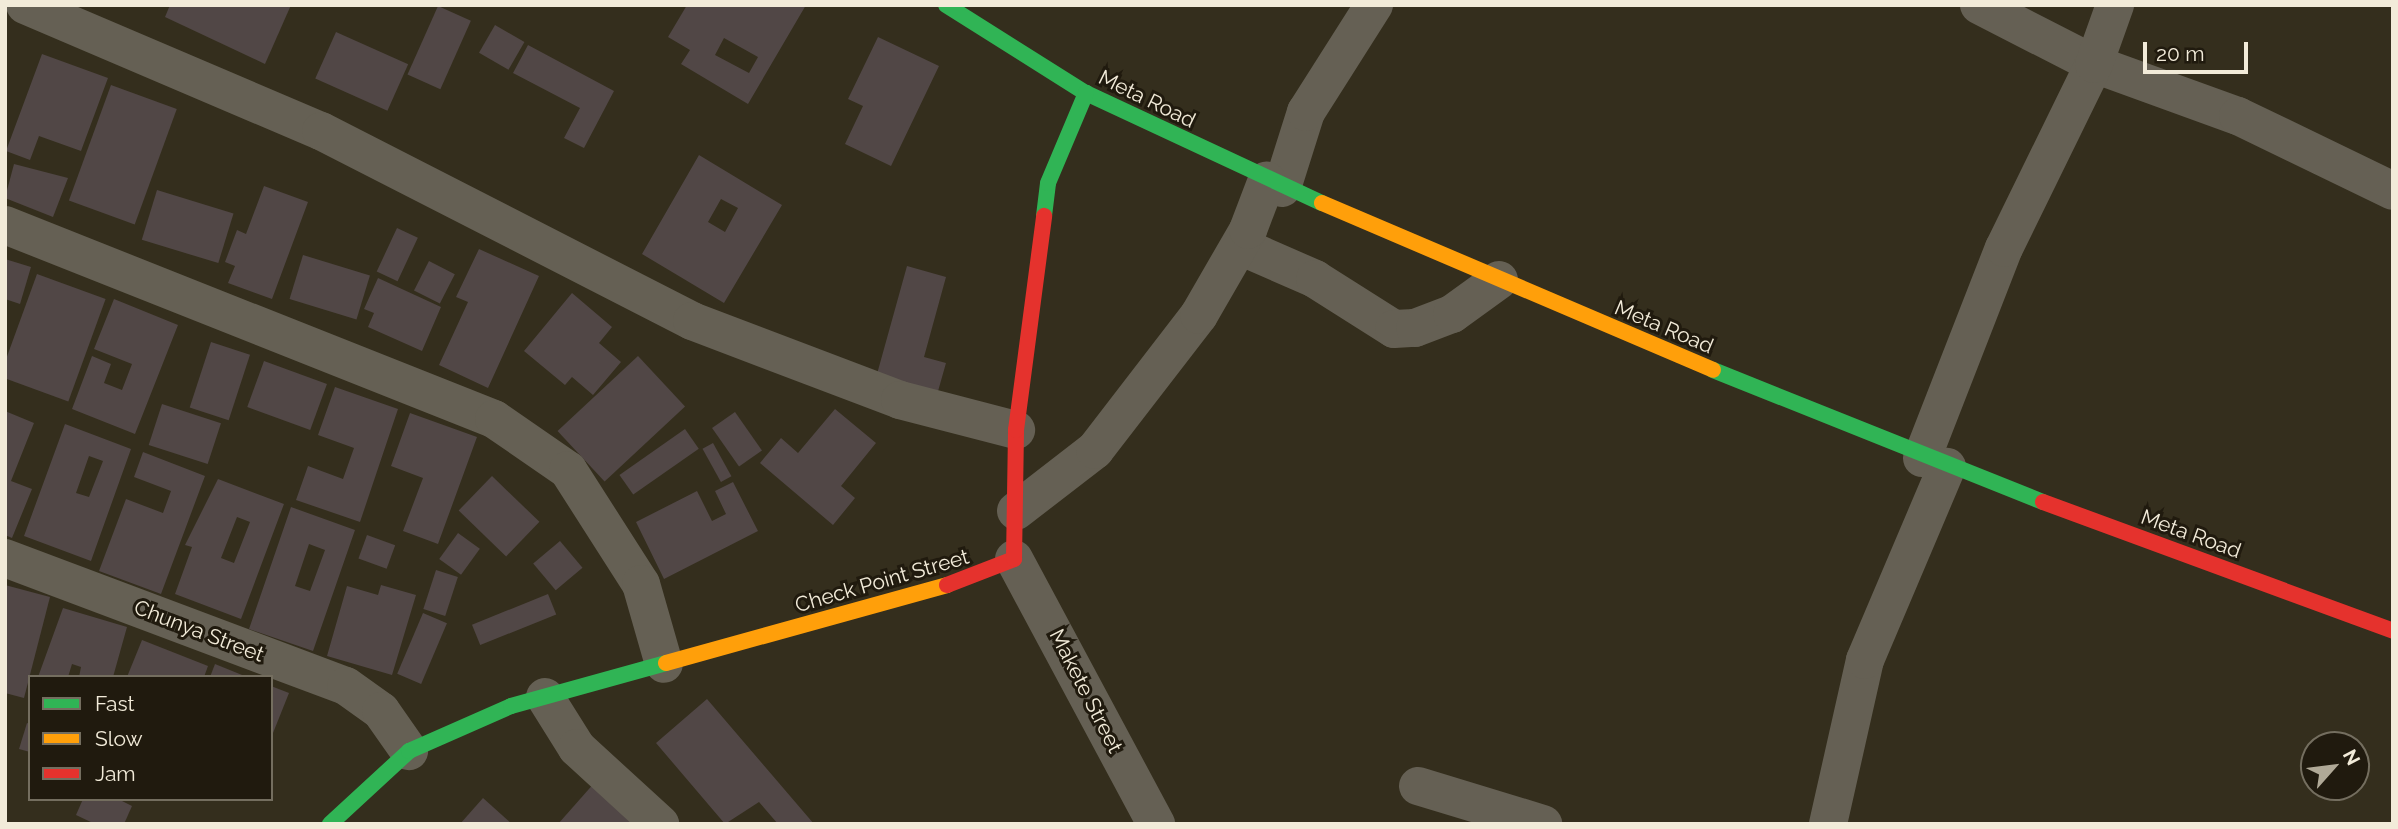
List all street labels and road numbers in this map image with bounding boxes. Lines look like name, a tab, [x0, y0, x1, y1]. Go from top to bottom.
street label: Meta Road	[1094, 65, 1200, 133]
street label: Meta Road	[1611, 295, 1717, 359]
street label: Meta Road	[2138, 504, 2244, 564]
street label: Check Point Street	[792, 544, 972, 618]
street label: Chunya Street	[130, 595, 268, 667]
street label: Makete Street	[1044, 625, 1128, 757]

